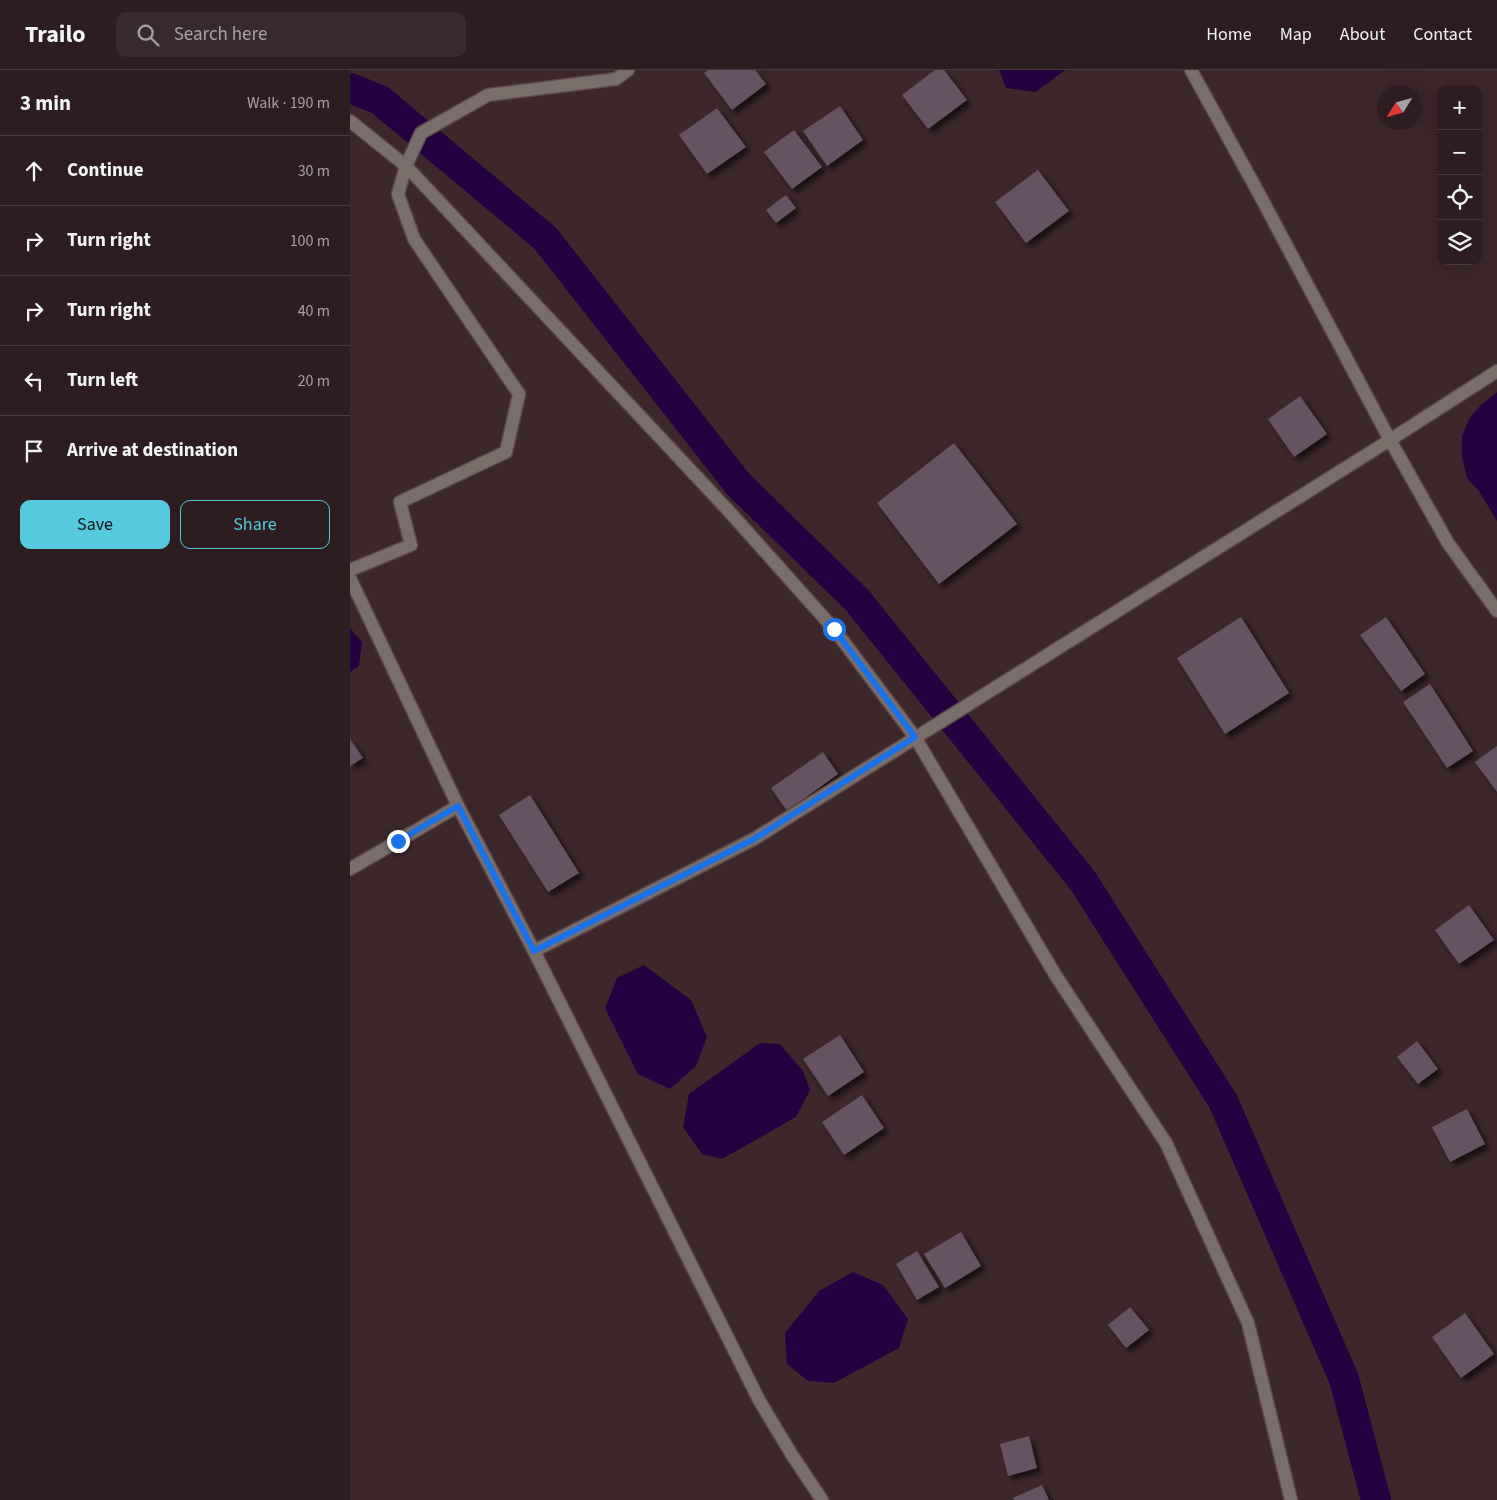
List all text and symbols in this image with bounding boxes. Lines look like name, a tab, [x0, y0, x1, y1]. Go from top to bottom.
search box	[116, 12, 466, 57]
text: Trailo	[25, 17, 86, 52]
icon: search	[134, 21, 162, 49]
text: Search here	[174, 21, 267, 48]
text: Home	[1206, 22, 1252, 47]
text: Map	[1280, 22, 1312, 47]
text: About	[1340, 22, 1385, 47]
text: Contact	[1413, 22, 1472, 47]
north arrow	[1377, 85, 1422, 130]
map controls	[1437, 85, 1482, 265]
button: +	[1437, 85, 1482, 130]
text: 3 min	[20, 88, 71, 118]
text: Walk · 190 m	[247, 92, 330, 114]
button: −	[1437, 130, 1482, 175]
icon: ahead	[20, 157, 48, 185]
text: Continue	[67, 157, 144, 184]
text: 30 m	[298, 160, 330, 182]
button: locate	[1437, 175, 1482, 220]
button: layers	[1437, 220, 1482, 265]
icon: right	[20, 227, 48, 255]
text: Turn right	[67, 227, 151, 254]
text: 100 m	[290, 230, 330, 252]
icon: right	[20, 297, 48, 325]
text: Turn right	[67, 297, 151, 324]
text: 40 m	[298, 300, 330, 322]
icon: left	[20, 367, 48, 395]
text: Turn left	[67, 367, 138, 394]
text: 20 m	[298, 370, 330, 392]
icon: arrive	[20, 437, 48, 465]
text: Arrive at destination	[67, 437, 238, 464]
button: Save	[20, 500, 170, 549]
button: Share	[180, 500, 330, 549]
route start	[823, 618, 846, 641]
route end	[387, 830, 410, 853]

